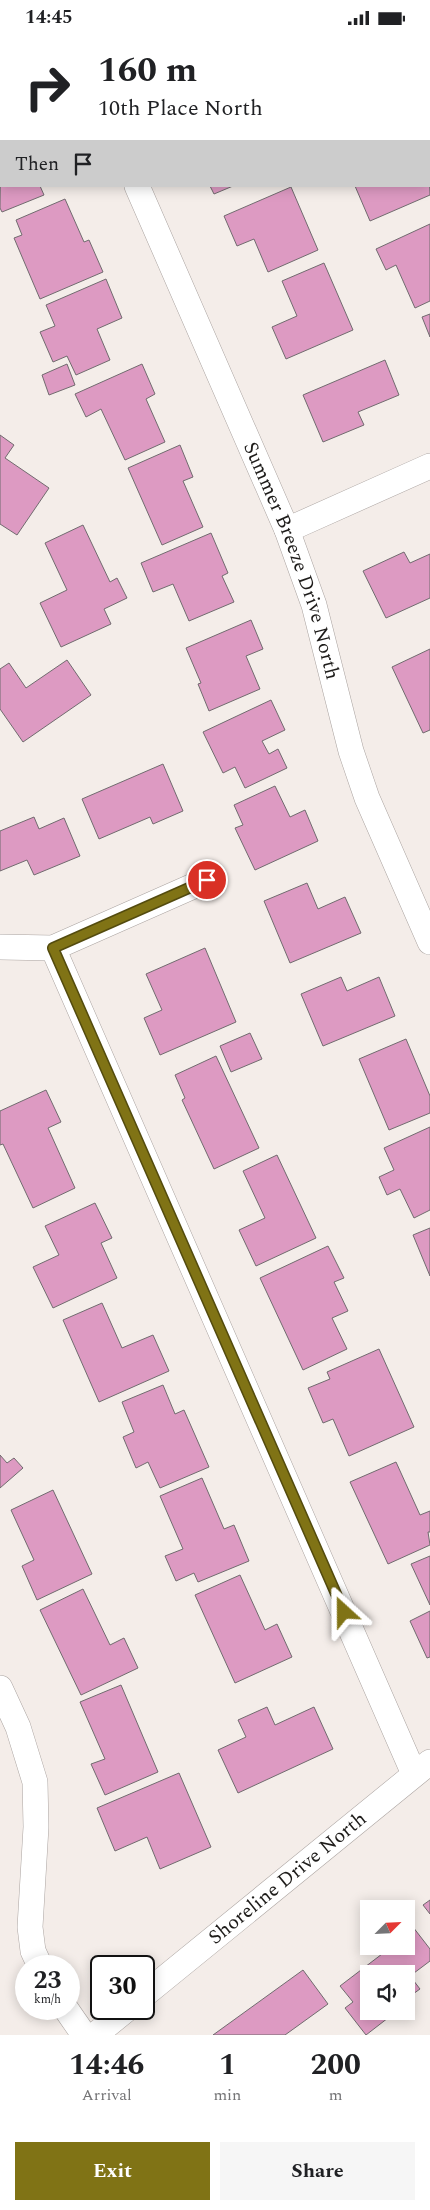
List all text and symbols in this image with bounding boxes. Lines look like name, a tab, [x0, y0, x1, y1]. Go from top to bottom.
text: 14:45	[25, 3, 73, 32]
text: 160 m	[98, 44, 197, 97]
icon: right	[15, 55, 80, 120]
text: 10th Place North	[98, 92, 263, 125]
text: Then	[15, 150, 59, 179]
icon: arrive	[69, 150, 97, 178]
street label: Summer Breeze Drive North	[235, 437, 347, 683]
pin	[186, 859, 228, 901]
icon: arrive	[193, 866, 221, 894]
position arrow	[317, 1585, 369, 1637]
street label: Shoreline Drive North	[202, 1804, 373, 1952]
north arrow	[360, 1900, 415, 1955]
map controls	[360, 1900, 415, 2020]
speed limit sign: 30	[90, 1955, 155, 2020]
text: 23	[33, 1962, 62, 2000]
button: sound	[360, 1965, 415, 2020]
text: km/h	[34, 1990, 61, 2009]
text: 14:46	[69, 2042, 144, 2088]
text: 1	[219, 2042, 236, 2088]
text: 200	[310, 2042, 361, 2088]
text: Arrival	[82, 2083, 132, 2107]
text: min	[213, 2083, 241, 2107]
text: m	[329, 2083, 343, 2107]
button: Exit	[15, 2142, 210, 2200]
button: Share	[220, 2142, 415, 2200]

